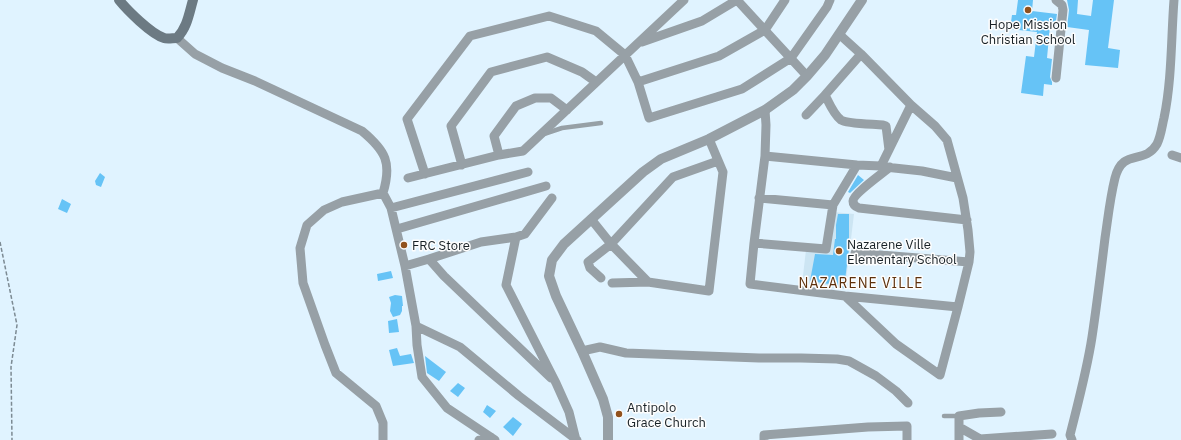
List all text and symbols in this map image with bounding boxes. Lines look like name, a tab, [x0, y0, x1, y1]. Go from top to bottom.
marker: Hope Mission Christian School	[1023, 5, 1033, 15]
place label: Hope Mission Christian School	[981, 16, 1076, 48]
place label: Nazarene Ville Elementary School	[847, 236, 957, 268]
place label: FRC Store	[412, 237, 470, 254]
marker: FRC Store	[399, 240, 409, 250]
marker: Nazarene Ville Elementary School	[834, 246, 844, 256]
district label: NAZARENE VILLE	[799, 274, 923, 292]
place label: Antipolo Grace Church	[627, 399, 706, 431]
marker: Antipolo Grace Church	[614, 409, 624, 419]

